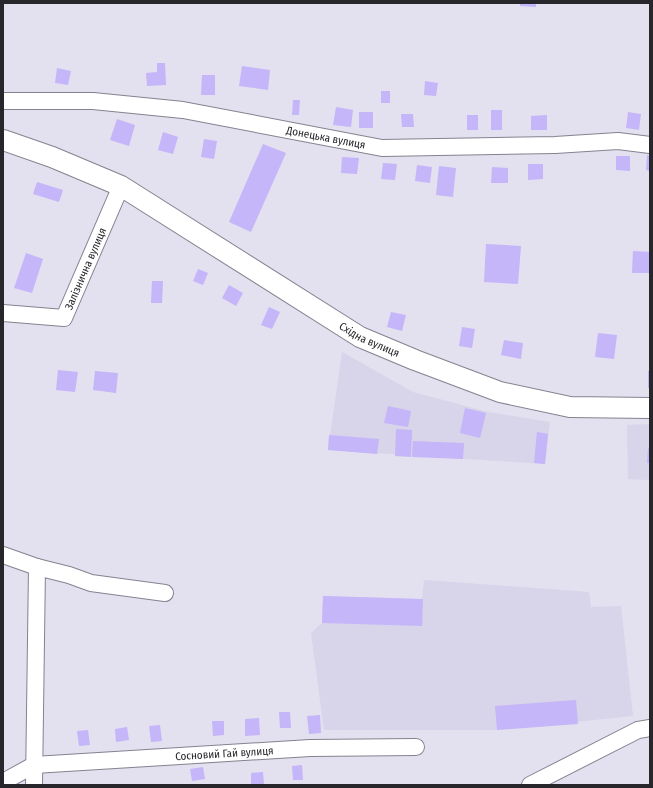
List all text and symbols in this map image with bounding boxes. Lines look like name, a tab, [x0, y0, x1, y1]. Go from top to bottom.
street label: Донецька вулиця	[284, 123, 367, 151]
street label: Залізнична вулиця	[62, 226, 109, 312]
street label: Східна вулиця	[337, 319, 402, 359]
street label: Сосновий Гай вулиця	[175, 744, 274, 763]

